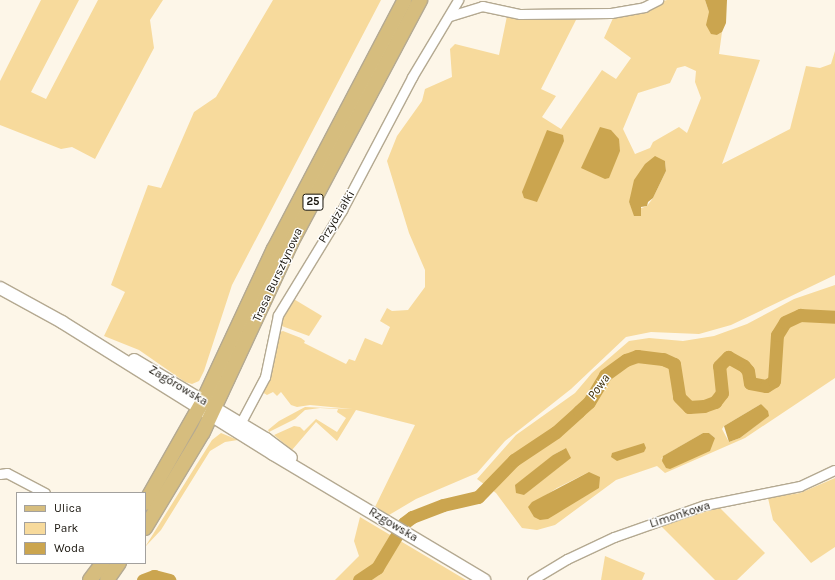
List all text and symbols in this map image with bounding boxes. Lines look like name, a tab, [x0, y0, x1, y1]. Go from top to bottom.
street label: Przydziałki	[316, 188, 358, 246]
road number: 25	[302, 193, 324, 211]
street label: Trasa Bursztynowa	[250, 226, 306, 324]
street label: Zagórowska	[146, 363, 210, 409]
water label: Powa	[584, 371, 614, 403]
legend	[16, 492, 146, 564]
street label: Limonkowa	[648, 498, 712, 532]
text: Ulica	[54, 501, 82, 515]
street label: Rzgowska	[366, 505, 420, 545]
text: Park	[54, 521, 78, 535]
text: Woda	[54, 541, 85, 555]

